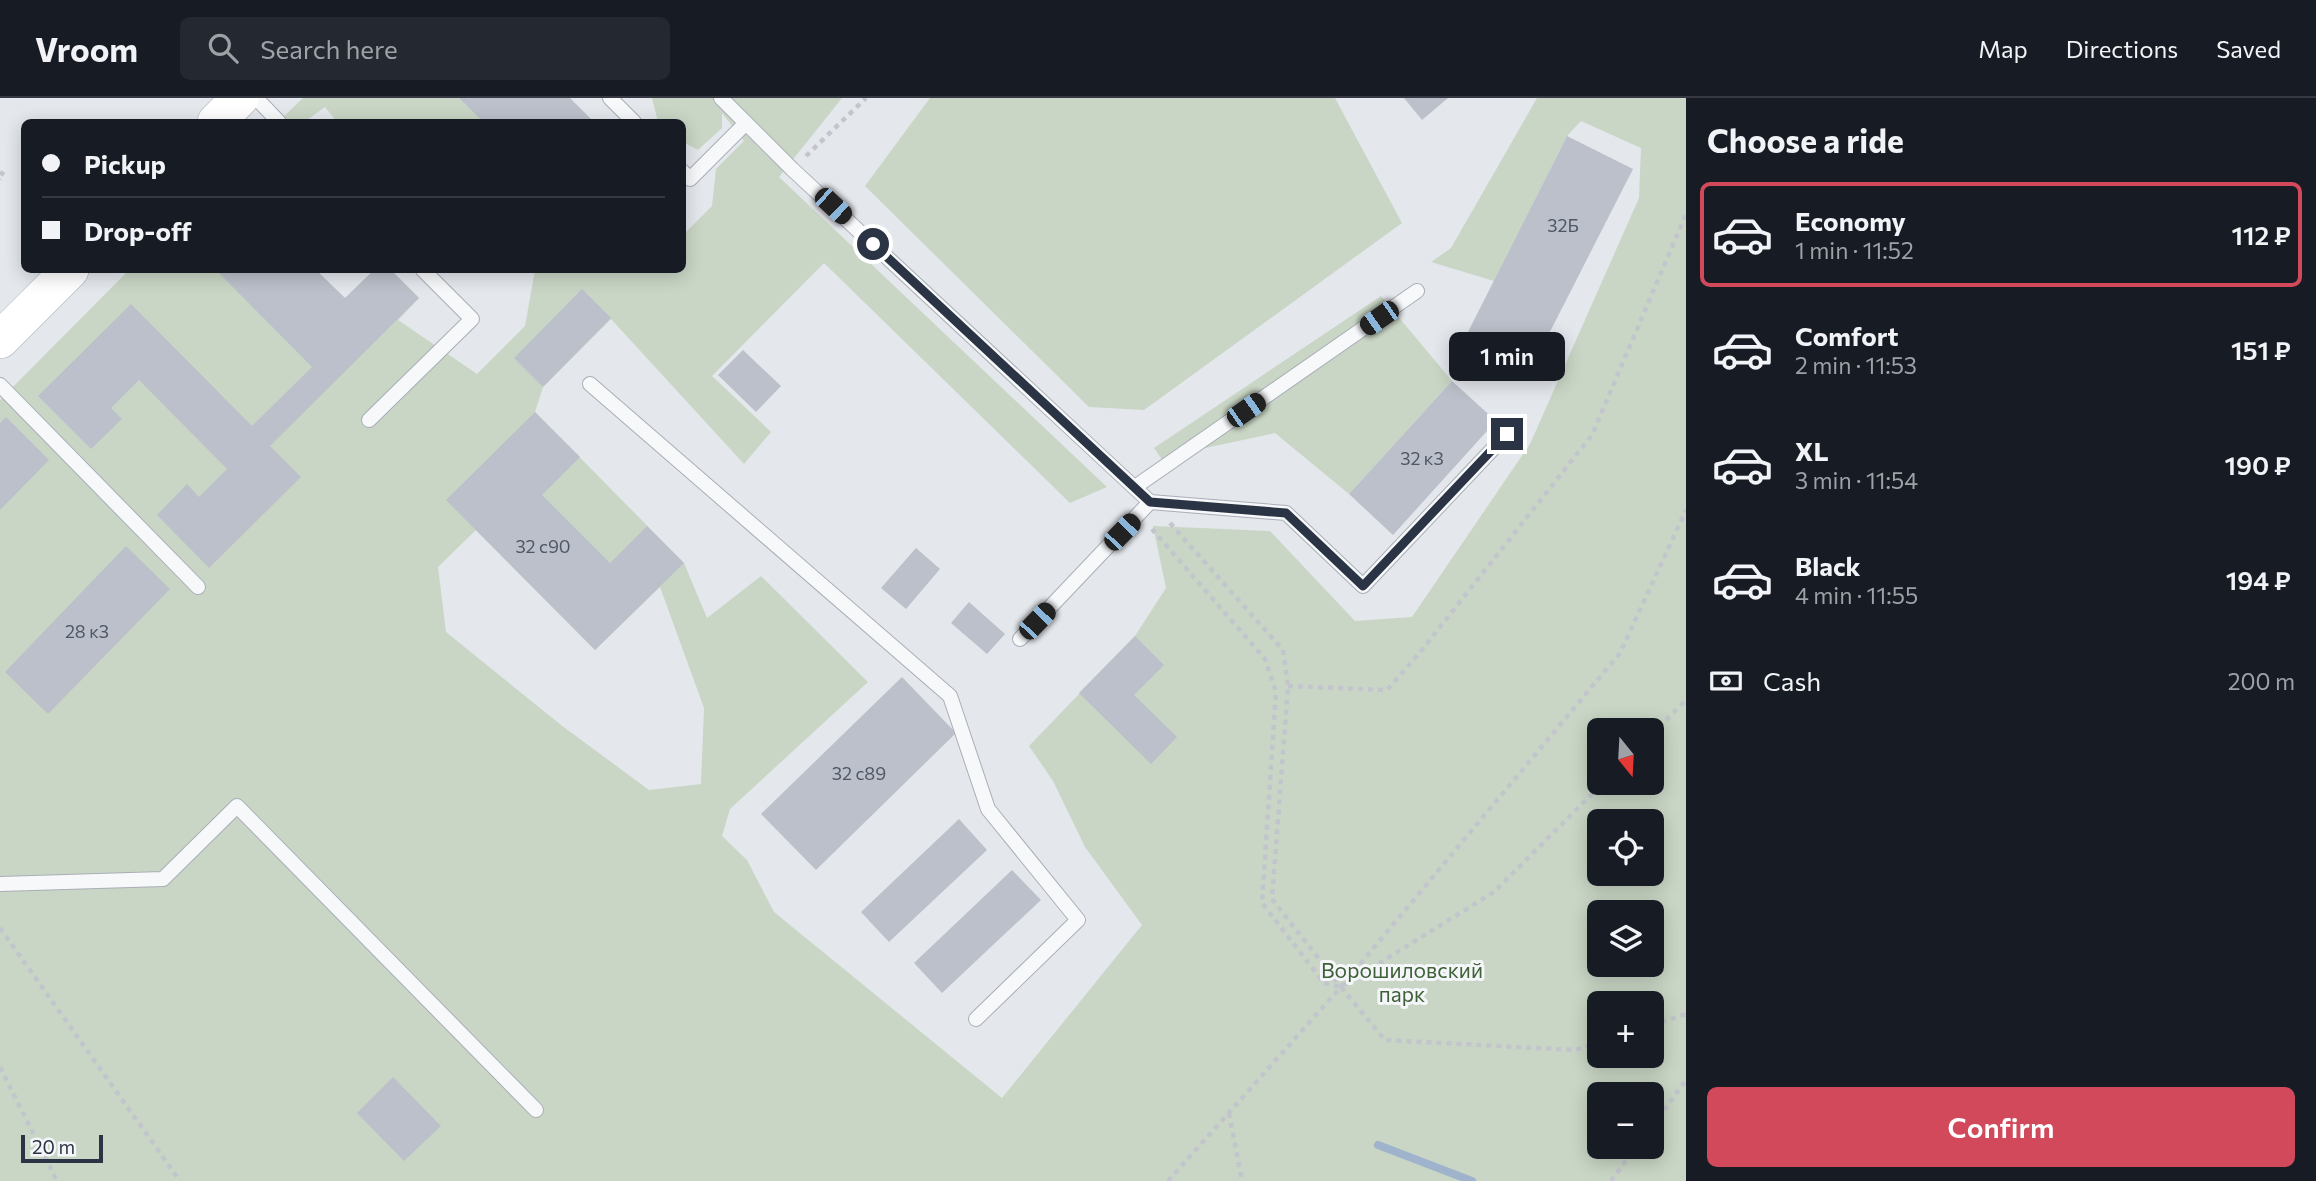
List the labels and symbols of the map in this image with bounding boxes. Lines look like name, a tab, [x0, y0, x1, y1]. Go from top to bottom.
car	[811, 184, 856, 228]
house number: 32Б	[1547, 214, 1579, 236]
route start	[857, 228, 889, 260]
car	[1356, 297, 1403, 339]
callout: 1 min	[1449, 332, 1565, 382]
car	[1223, 389, 1270, 431]
route end	[1491, 418, 1523, 450]
house number: 32 к3	[1400, 447, 1444, 469]
car	[1100, 510, 1145, 554]
house number: 32 с90	[515, 535, 571, 557]
car	[1015, 599, 1060, 643]
house number: 28 к3	[65, 620, 109, 642]
north arrow	[1587, 718, 1664, 794]
house number: 32 с89	[832, 762, 886, 784]
park label: Ворошиловский парк	[1321, 957, 1483, 1006]
scale bar	[21, 1132, 103, 1164]

